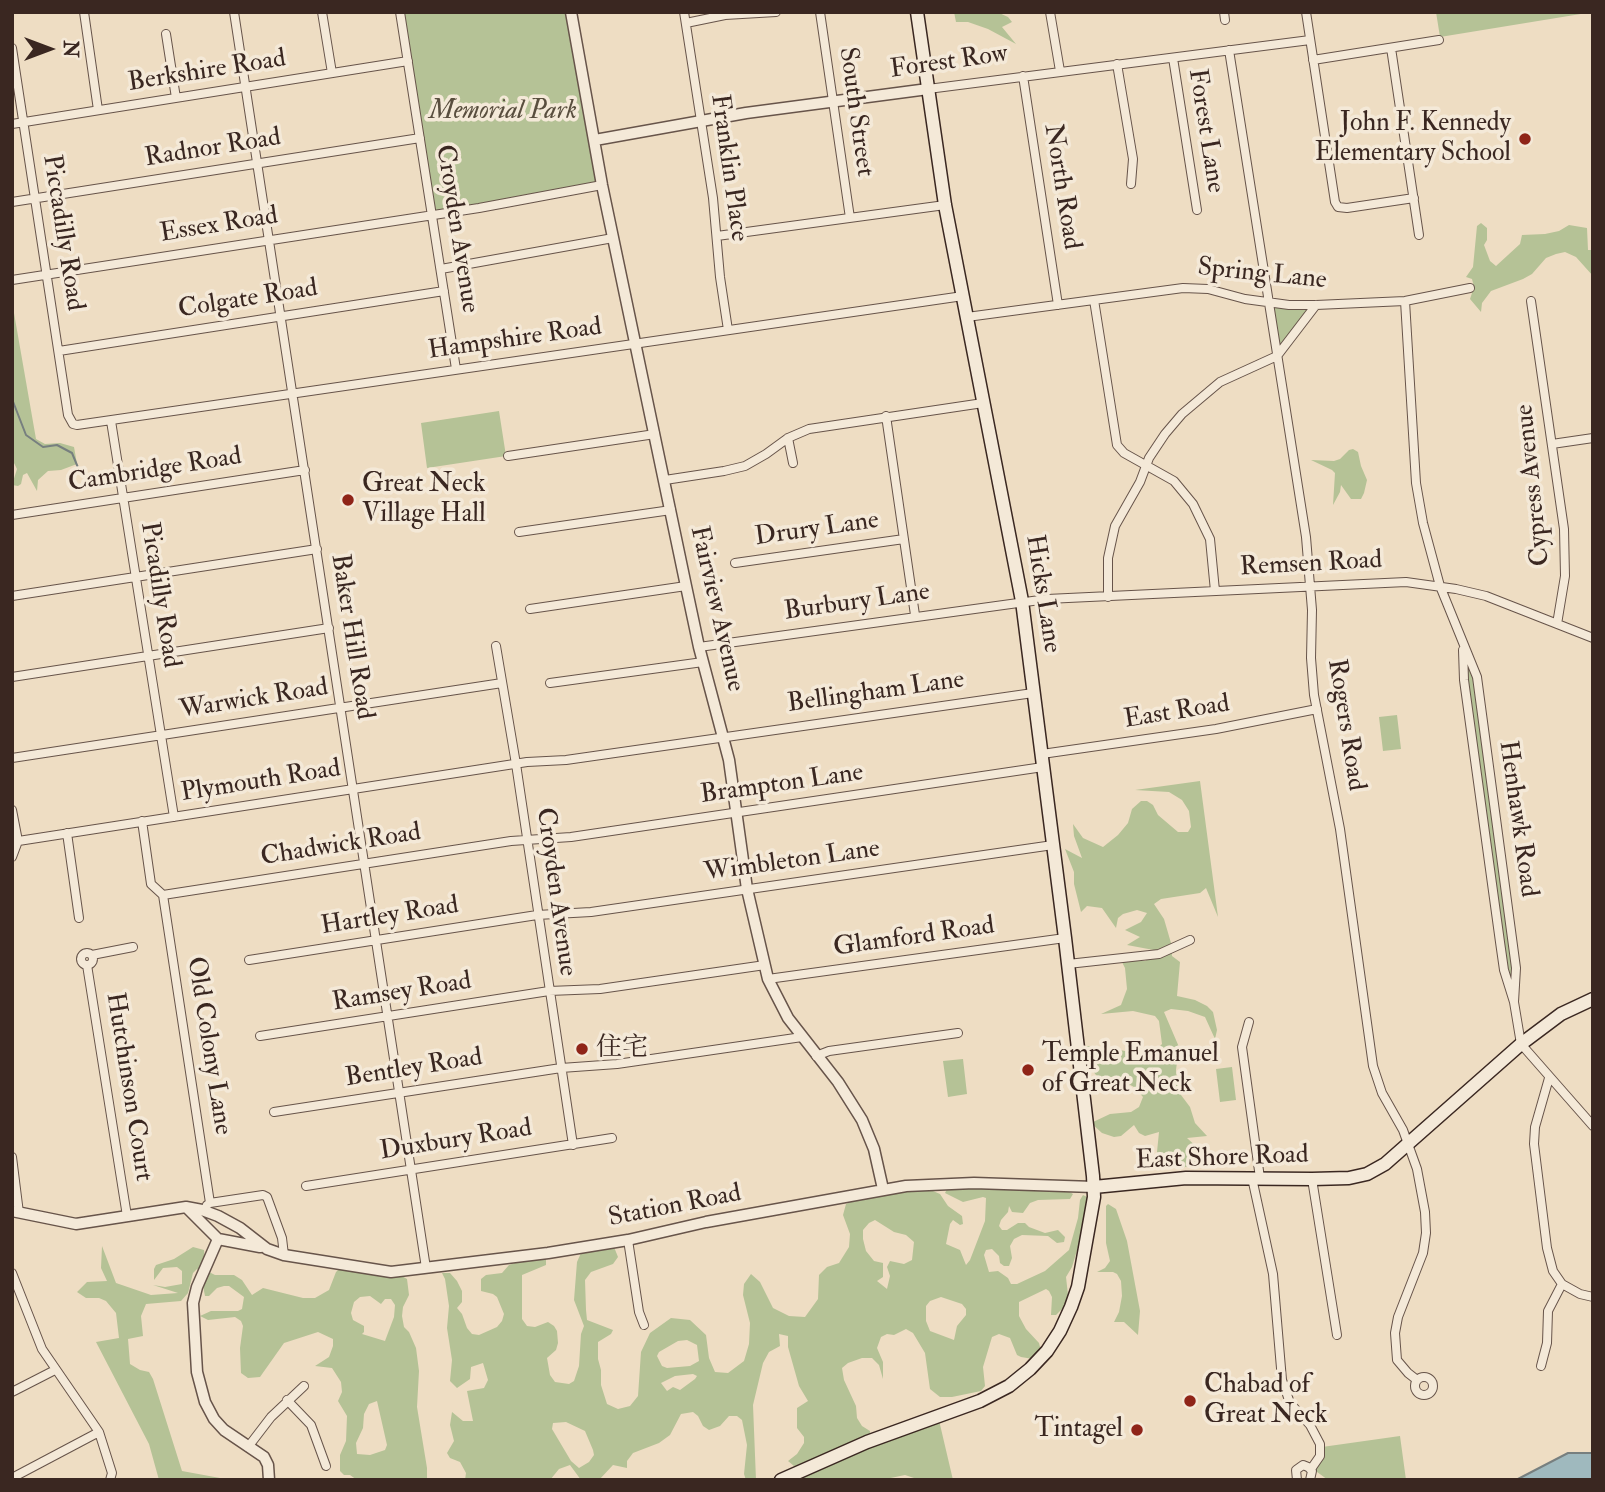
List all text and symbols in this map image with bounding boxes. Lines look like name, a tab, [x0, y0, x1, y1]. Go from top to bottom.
north arrow	[14, 14, 84, 84]
street label: Forest Row	[888, 39, 1010, 87]
text: N	[58, 40, 82, 58]
street label: Berkshire Road	[126, 44, 288, 100]
street label: South Street	[830, 45, 880, 179]
street label: Forest Lane	[1180, 67, 1230, 195]
street label: Franklin Place	[702, 92, 754, 244]
park label: Memorial Park	[429, 96, 577, 128]
place label: John F. Kennedy Elementary School	[1315, 108, 1511, 170]
street label: North Road	[1036, 122, 1086, 252]
street label: Radnor Road	[143, 123, 283, 175]
marker: John F. Kennedy Elementary School	[1517, 131, 1533, 147]
street label: Croyden Avenue	[427, 143, 485, 315]
street label: Piccadilly Road	[34, 153, 90, 313]
street label: Essex Road	[158, 201, 280, 251]
street label: Spring Lane	[1196, 253, 1328, 297]
street label: Colgate Road	[176, 274, 320, 326]
street label: Hampshire Road	[426, 312, 604, 368]
street label: Cypress Avenue	[1510, 403, 1558, 567]
street label: Cambridge Road	[66, 442, 244, 500]
place label: Great Neck Village Hall	[362, 469, 486, 530]
marker: Great Neck Village Hall	[340, 492, 356, 508]
street label: Drury Lane	[753, 506, 881, 554]
street label: Picadilly Road	[132, 520, 186, 670]
street label: Fairview Avenue	[682, 523, 750, 695]
street label: Hicks Lane	[1017, 533, 1067, 655]
street label: Remsen Road	[1239, 546, 1383, 584]
street label: Baker Hill Road	[323, 552, 379, 722]
street label: Burbury Lane	[782, 577, 932, 629]
street label: Rogers Road	[1319, 657, 1371, 793]
street label: Bellingham Lane	[786, 665, 966, 721]
street label: Warwick Road	[177, 673, 331, 727]
street label: East Road	[1122, 689, 1232, 737]
street label: Henhawk Road	[1491, 739, 1543, 899]
street label: Plymouth Road	[179, 754, 343, 810]
street label: Brampton Lane	[699, 758, 865, 812]
street label: Croyden Avenue	[528, 806, 582, 978]
street label: Chadwick Road	[259, 818, 423, 874]
street label: Wimbleton Lane	[702, 834, 882, 890]
street label: Hartley Road	[319, 891, 461, 943]
street label: Glamford Road	[831, 911, 997, 965]
street label: Old Colony Lane	[179, 955, 237, 1137]
street label: Ramsey Road	[330, 967, 474, 1019]
street label: Hutchinson Court	[98, 990, 158, 1184]
place label: 住宅	[596, 1033, 648, 1065]
place label: Temple Emanuel of Great Neck	[1042, 1039, 1219, 1100]
marker: 住宅	[574, 1041, 590, 1057]
street label: Bentley Road	[343, 1043, 485, 1095]
marker: Temple Emanuel of Great Neck	[1020, 1062, 1036, 1078]
street label: Duxbury Road	[378, 1114, 534, 1168]
street label: East Shore Road	[1135, 1140, 1309, 1178]
street label: Station Road	[606, 1179, 744, 1235]
place label: Chabad of Great Neck	[1204, 1370, 1327, 1432]
marker: Chabad of Great Neck	[1182, 1393, 1198, 1409]
place label: Tintagel	[1034, 1414, 1123, 1446]
marker: Tintagel	[1129, 1422, 1145, 1438]

